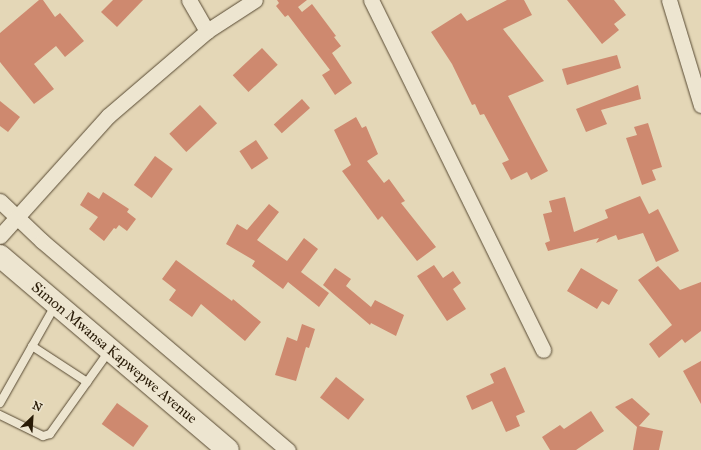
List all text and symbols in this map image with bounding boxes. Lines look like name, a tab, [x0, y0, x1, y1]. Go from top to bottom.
street label: Simon Mwansa Kapwepwe Avenue	[27, 278, 201, 428]
north arrow	[12, 398, 52, 438]
text: N	[30, 399, 44, 415]

